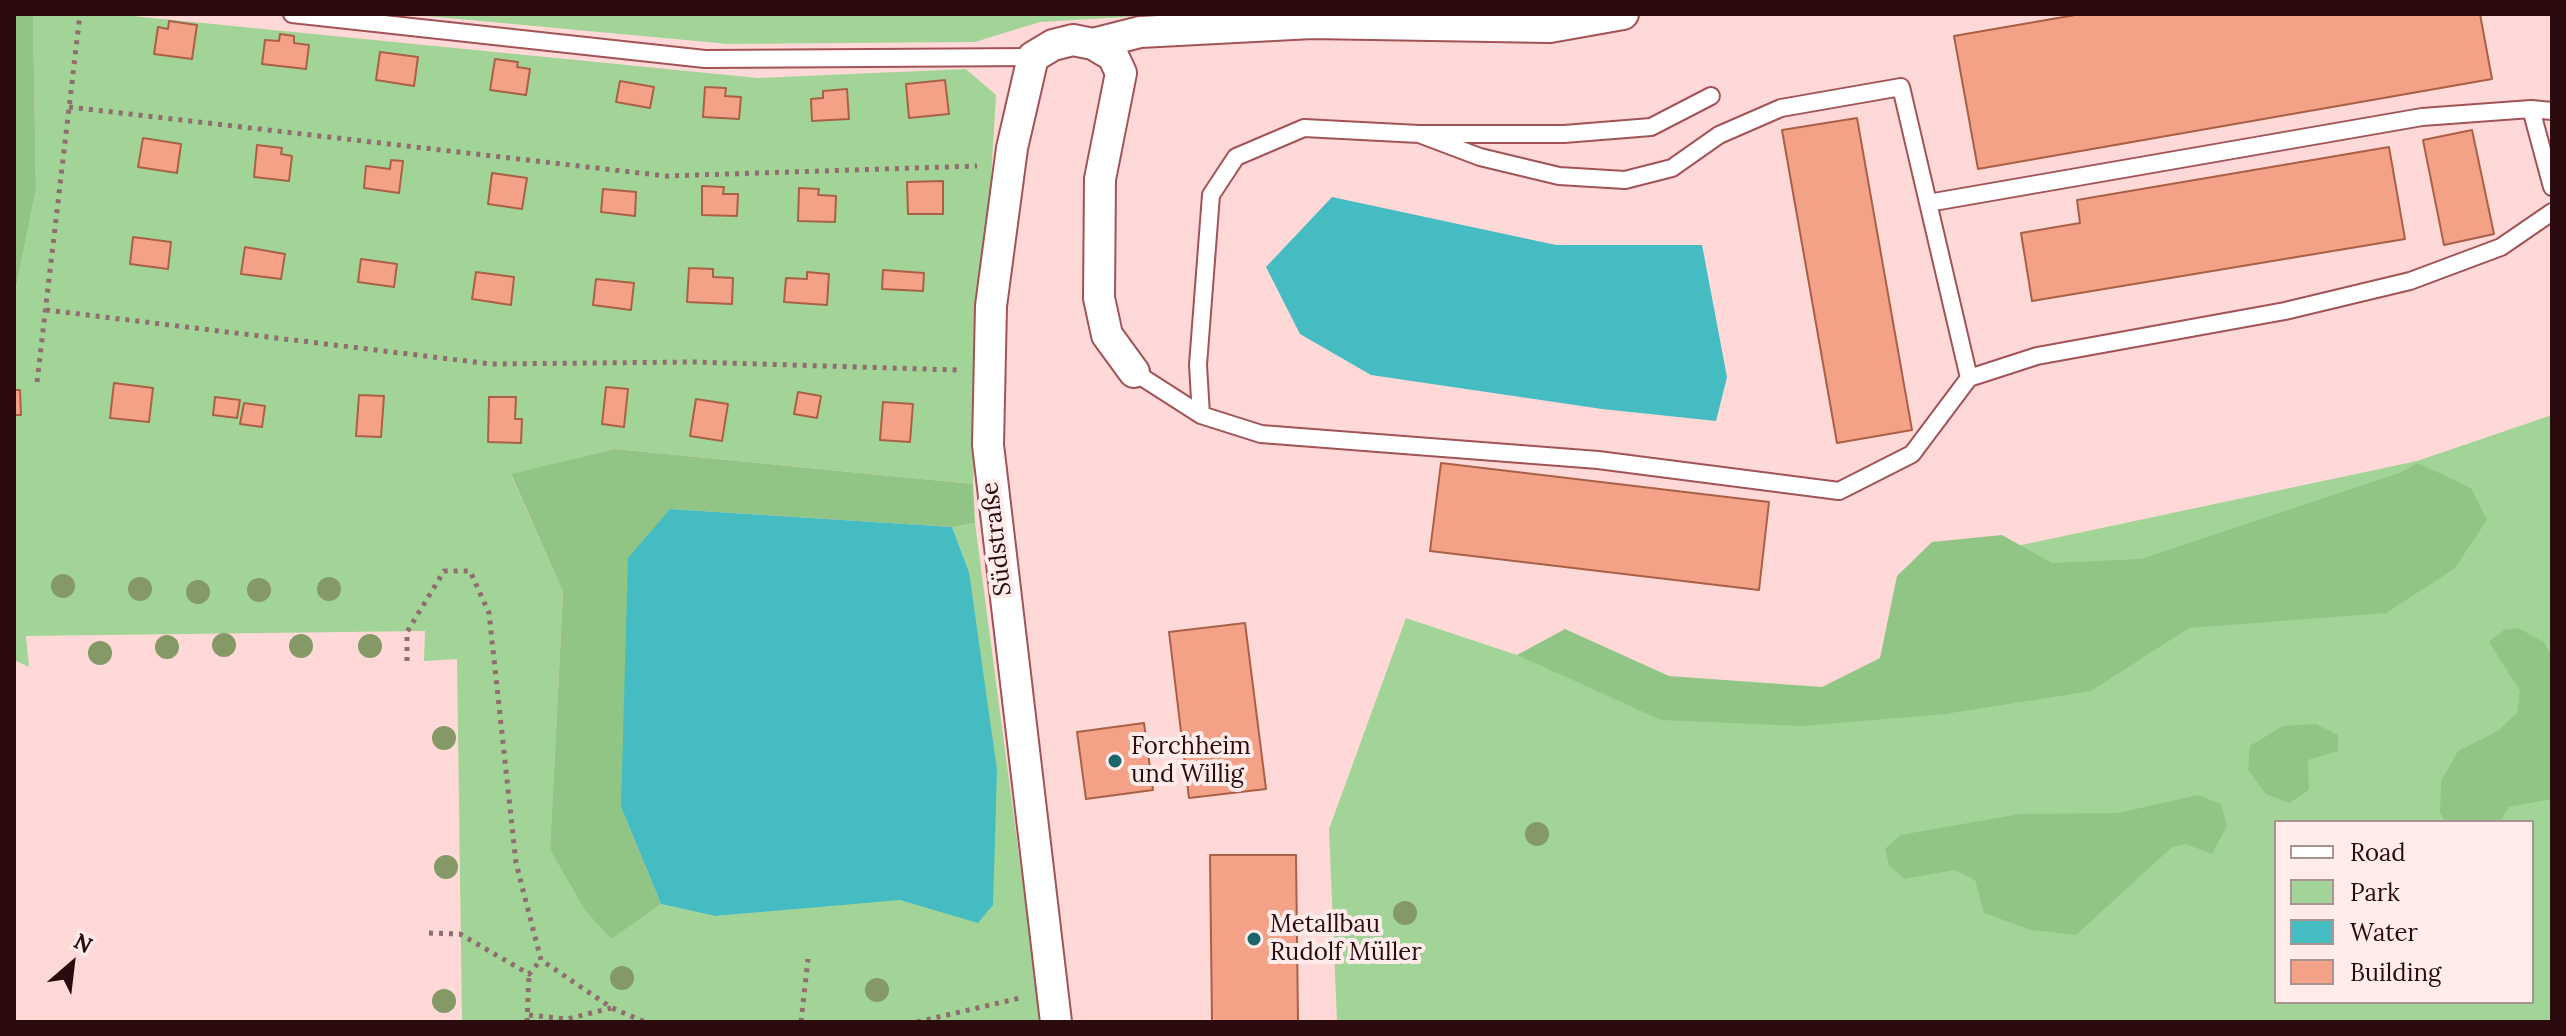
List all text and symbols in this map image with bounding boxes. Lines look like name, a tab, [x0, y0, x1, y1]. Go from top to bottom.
street label: Südstraße	[976, 480, 1018, 598]
place label: Forchheim und Willig	[1131, 733, 1251, 789]
marker: Forchheim und Willig	[1106, 752, 1124, 770]
legend	[2274, 820, 2534, 1004]
text: Road	[2350, 837, 2406, 868]
text: Park	[2350, 877, 2400, 908]
place label: Metallbau Rudolf Müller	[1270, 911, 1422, 967]
text: Water	[2350, 917, 2418, 948]
north arrow	[32, 924, 112, 1004]
text: N	[69, 926, 97, 959]
marker: Metallbau Rudolf Müller	[1245, 930, 1263, 948]
text: Building	[2350, 957, 2441, 988]

